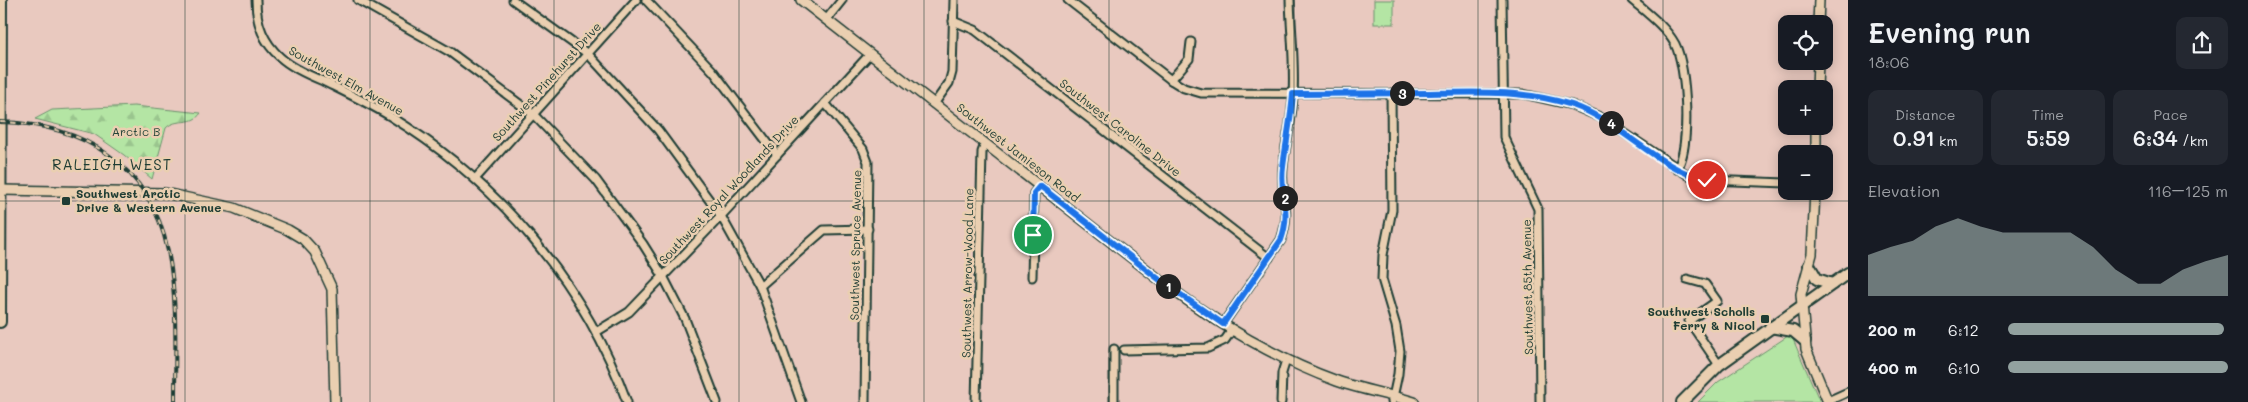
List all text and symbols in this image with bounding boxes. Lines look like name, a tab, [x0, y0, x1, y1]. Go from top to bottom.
text: Evening run	[1868, 14, 2031, 50]
map controls	[1778, 15, 1833, 200]
button: locate	[1778, 15, 1833, 70]
button: share	[2176, 17, 2228, 69]
street label: Southwest Pinehurst Drive	[488, 18, 604, 144]
street label: Southwest Elm Avenue	[286, 42, 407, 118]
text: 18:06	[1868, 51, 1909, 72]
street label: Southwest Caroline Drive	[1057, 75, 1185, 180]
pin: 3	[1390, 80, 1414, 106]
button: +	[1778, 80, 1833, 135]
text: 3	[1398, 84, 1407, 103]
street label: Southwest Jamieson Road	[954, 99, 1084, 206]
text: Distance	[1895, 105, 1955, 124]
text: Time	[2032, 105, 2064, 124]
text: Pace	[2154, 105, 2188, 124]
pin: 4	[1598, 110, 1624, 136]
street label: Southwest Royal Woodlands Drive	[655, 111, 802, 267]
text: 4	[1607, 114, 1616, 133]
park label: Arctic B	[112, 123, 160, 139]
text: 0.91	[1893, 124, 1935, 151]
text: 5:59	[2026, 124, 2070, 151]
text: 6:34	[2133, 124, 2178, 151]
text: km	[1935, 131, 1958, 150]
text: /km	[2178, 131, 2208, 150]
button: −	[1778, 145, 1833, 200]
district label: RALEIGH WEST	[52, 154, 172, 174]
pin	[1686, 159, 1728, 201]
icon: check	[1693, 166, 1721, 194]
street label: Southwest Spruce Avenue	[846, 169, 864, 321]
text: Elevation	[1868, 180, 1940, 201]
text: 116–125 m	[2148, 180, 2228, 201]
place label: Southwest Arctic Drive & Western Avenue	[76, 185, 221, 215]
pin: 2	[1272, 186, 1298, 210]
street label: Southwest Arrow-Wood Lane	[958, 188, 976, 358]
text: 2	[1282, 189, 1289, 208]
marker: Southwest Arctic Drive & Western Avenue	[60, 195, 72, 207]
pin	[1012, 214, 1054, 256]
street label: Southwest 85th Avenue	[1518, 219, 1536, 355]
icon: arrive	[1019, 221, 1047, 249]
pin: 1	[1156, 274, 1180, 298]
text: 1	[1165, 277, 1172, 296]
place label: Southwest Scholls Ferry & Nicol	[1647, 303, 1755, 333]
marker: Southwest Scholls Ferry & Nicol	[1759, 313, 1771, 325]
text: 200 m	[1868, 319, 1916, 340]
text: 6:12	[1948, 319, 1979, 340]
text: 400 m	[1868, 357, 1917, 378]
text: 6:10	[1948, 357, 1980, 378]

